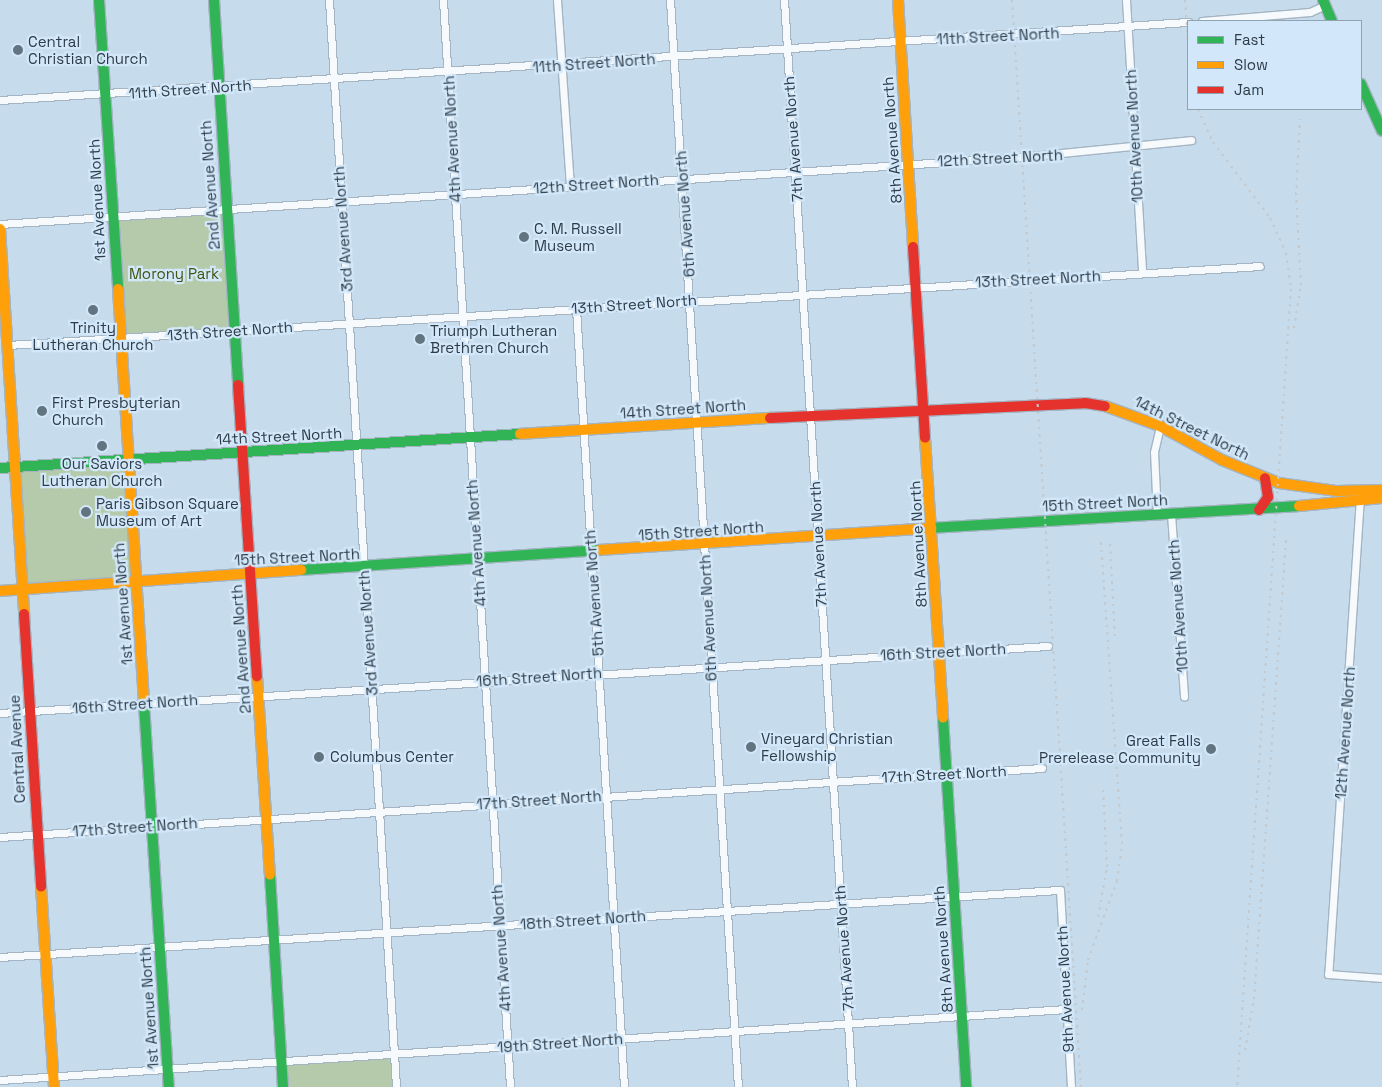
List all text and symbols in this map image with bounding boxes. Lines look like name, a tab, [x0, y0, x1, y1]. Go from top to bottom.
legend	[1187, 20, 1362, 110]
street label: 11th Street North	[936, 24, 1060, 48]
text: Fast	[1234, 30, 1265, 49]
place label: Central Christian Church	[28, 32, 148, 67]
marker: Central Christian Church	[12, 44, 24, 56]
street label: 11th Street North	[532, 50, 656, 76]
text: Slow	[1234, 55, 1268, 74]
street label: 10th Avenue North	[1122, 69, 1146, 203]
street label: 4th Avenue North	[440, 75, 464, 203]
street label: 7th Avenue North	[780, 75, 806, 203]
street label: 11th Street North	[128, 76, 252, 102]
street label: 8th Avenue North	[879, 76, 905, 204]
text: Jam	[1234, 80, 1264, 99]
street label: 2nd Avenue North	[197, 120, 223, 250]
street label: 1st Avenue North	[85, 138, 109, 262]
street label: 12th Street North	[937, 146, 1063, 170]
street label: 6th Avenue North	[672, 150, 698, 278]
street label: 3rd Avenue North	[330, 166, 356, 292]
street label: 12th Street North	[533, 171, 659, 197]
place label: C. M. Russell Museum	[534, 219, 623, 254]
marker: C. M. Russell Museum	[518, 231, 530, 243]
park label: Morony Park	[129, 265, 219, 283]
street label: 13th Street North	[975, 267, 1101, 291]
street label: 13th Street North	[571, 291, 697, 317]
marker: Trinity Lutheran Church	[87, 304, 99, 316]
place label: Trinity Lutheran Church	[33, 318, 153, 353]
street label: 13th Street North	[167, 318, 293, 344]
place label: Triumph Lutheran Brethren Church	[430, 321, 557, 356]
marker: Triumph Lutheran Brethren Church	[414, 333, 426, 345]
street label: 14th Street North	[1131, 392, 1253, 464]
place label: First Presbyterian Church	[52, 393, 180, 428]
street label: 14th Street North	[619, 396, 747, 422]
marker: First Presbyterian Church	[36, 405, 48, 417]
street label: 14th Street North	[215, 424, 343, 448]
marker: Our Saviors Lutheran Church	[96, 440, 108, 452]
place label: Our Saviors Lutheran Church	[42, 454, 162, 489]
street label: 4th Avenue North	[463, 479, 489, 607]
street label: 8th Avenue North	[906, 480, 930, 608]
street label: 7th Avenue North	[806, 481, 830, 607]
street label: 15th Street North	[1042, 491, 1168, 515]
place label: Paris Gibson Square Museum of Art	[96, 494, 239, 529]
marker: Paris Gibson Square Museum of Art	[80, 506, 92, 518]
street label: 15th Street North	[638, 518, 764, 544]
street label: 5th Avenue North	[581, 529, 607, 657]
street label: 10th Avenue North	[1164, 539, 1192, 673]
street label: 1st Avenue North	[110, 542, 136, 666]
street label: 15th Street North	[234, 545, 360, 569]
street label: 6th Avenue North	[696, 554, 720, 682]
street label: 3rd Avenue North	[355, 570, 381, 696]
street label: 2nd Avenue North	[228, 584, 254, 714]
street label: 16th Street North	[880, 640, 1006, 664]
street label: 16th Street North	[475, 664, 603, 690]
street label: 12th Avenue North	[1331, 666, 1359, 800]
street label: 16th Street North	[71, 691, 199, 717]
street label: Central Avenue	[5, 694, 29, 804]
place label: Vineyard Christian Fellowship	[761, 729, 893, 764]
place label: Great Falls Prerelease Community	[1039, 731, 1201, 766]
marker: Vineyard Christian Fellowship	[745, 741, 757, 753]
marker: Great Falls Prerelease Community	[1205, 743, 1217, 755]
place label: Columbus Center	[330, 748, 454, 766]
marker: Columbus Center	[312, 750, 326, 764]
street label: 17th Street North	[881, 762, 1007, 786]
street label: 17th Street North	[476, 787, 602, 813]
street label: 17th Street North	[72, 814, 198, 840]
street label: 4th Avenue North	[488, 884, 514, 1012]
street label: 7th Avenue North	[831, 884, 857, 1012]
street label: 8th Avenue North	[930, 885, 956, 1013]
street label: 18th Street North	[519, 907, 647, 933]
street label: 9th Avenue North	[1053, 925, 1077, 1053]
street label: 1st Avenue North	[136, 946, 162, 1070]
street label: 19th Street North	[496, 1030, 624, 1056]

